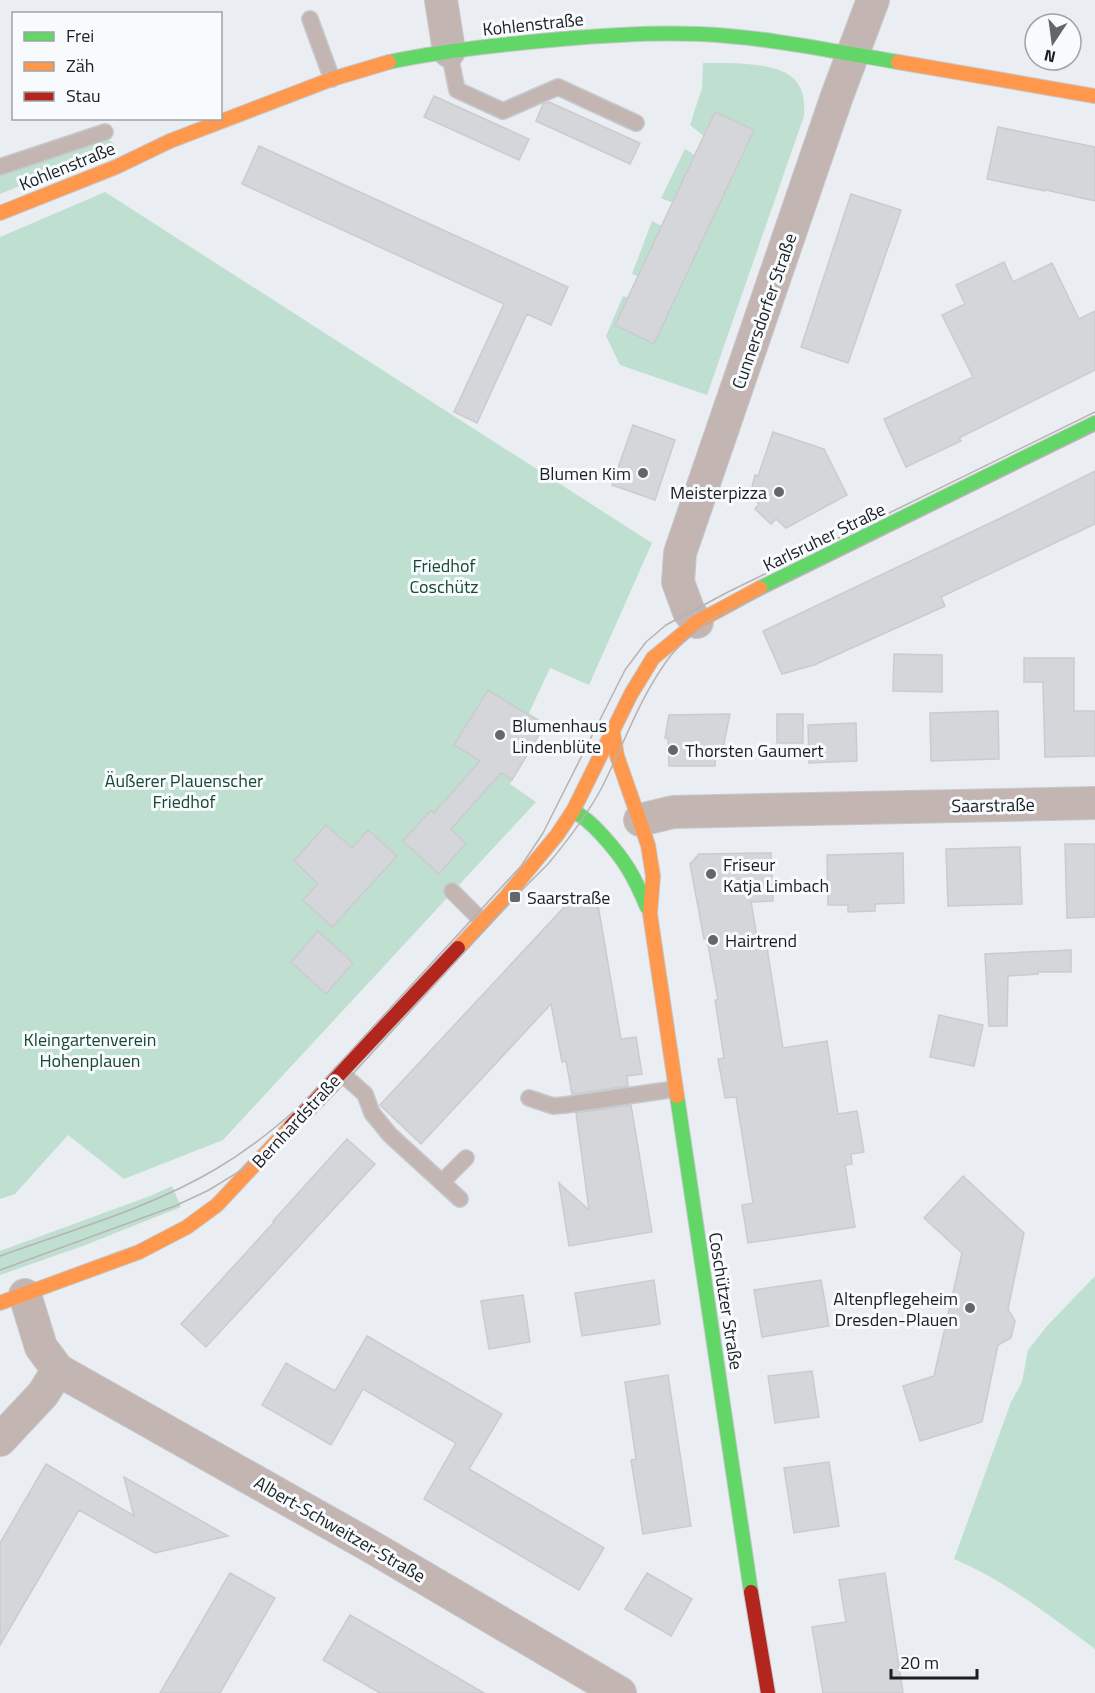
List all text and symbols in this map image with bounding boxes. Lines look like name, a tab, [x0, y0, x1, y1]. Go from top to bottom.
street label: Kohlenstraße	[481, 5, 585, 43]
legend	[12, 12, 222, 120]
north arrow	[1023, 12, 1083, 72]
text: Frei	[66, 22, 94, 49]
text: N	[1042, 44, 1058, 70]
text: Zäh	[66, 52, 94, 79]
text: Stau	[66, 82, 101, 109]
street label: Kohlenstraße	[15, 134, 119, 198]
street label: Cunnersdorfer Straße	[725, 230, 803, 392]
place label: Blumen Kim	[539, 460, 631, 487]
marker: Blumen Kim	[636, 466, 650, 480]
place label: Meisterpizza	[670, 479, 767, 506]
marker: Meisterpizza	[772, 485, 786, 499]
street label: Karlsruher Straße	[758, 496, 890, 578]
park label: Friedhof Coschütz	[409, 552, 479, 600]
place label: Blumenhaus Lindenblüte	[512, 712, 607, 760]
marker: Blumenhaus Lindenblüte	[493, 728, 507, 742]
place label: Thorsten Gaumert	[685, 737, 824, 764]
marker: Thorsten Gaumert	[666, 743, 680, 757]
park label: Äußerer Plauenscher Friedhof	[105, 767, 263, 815]
street label: Saarstraße	[951, 791, 1035, 819]
place label: Friseur Katja Limbach	[723, 851, 829, 899]
marker: Friseur Katja Limbach	[704, 867, 718, 881]
place label: Saarstraße	[527, 884, 610, 911]
marker: Saarstraße	[508, 890, 522, 904]
place label: Hairtrend	[725, 927, 797, 954]
marker: Hairtrend	[706, 933, 720, 947]
park label: Kleingartenverein Hohenplauen	[24, 1026, 156, 1074]
street label: Bernhardstraße	[245, 1068, 347, 1174]
street label: Coschützer Straße	[702, 1230, 750, 1372]
place label: Altenpflegeheim Dresden-Plauen	[833, 1285, 958, 1333]
marker: Altenpflegeheim Dresden-Plauen	[963, 1301, 977, 1315]
street label: Albert-Schweitzer-Straße	[249, 1469, 431, 1589]
scale bar	[891, 1642, 976, 1680]
text: 20 m	[900, 1649, 939, 1676]

